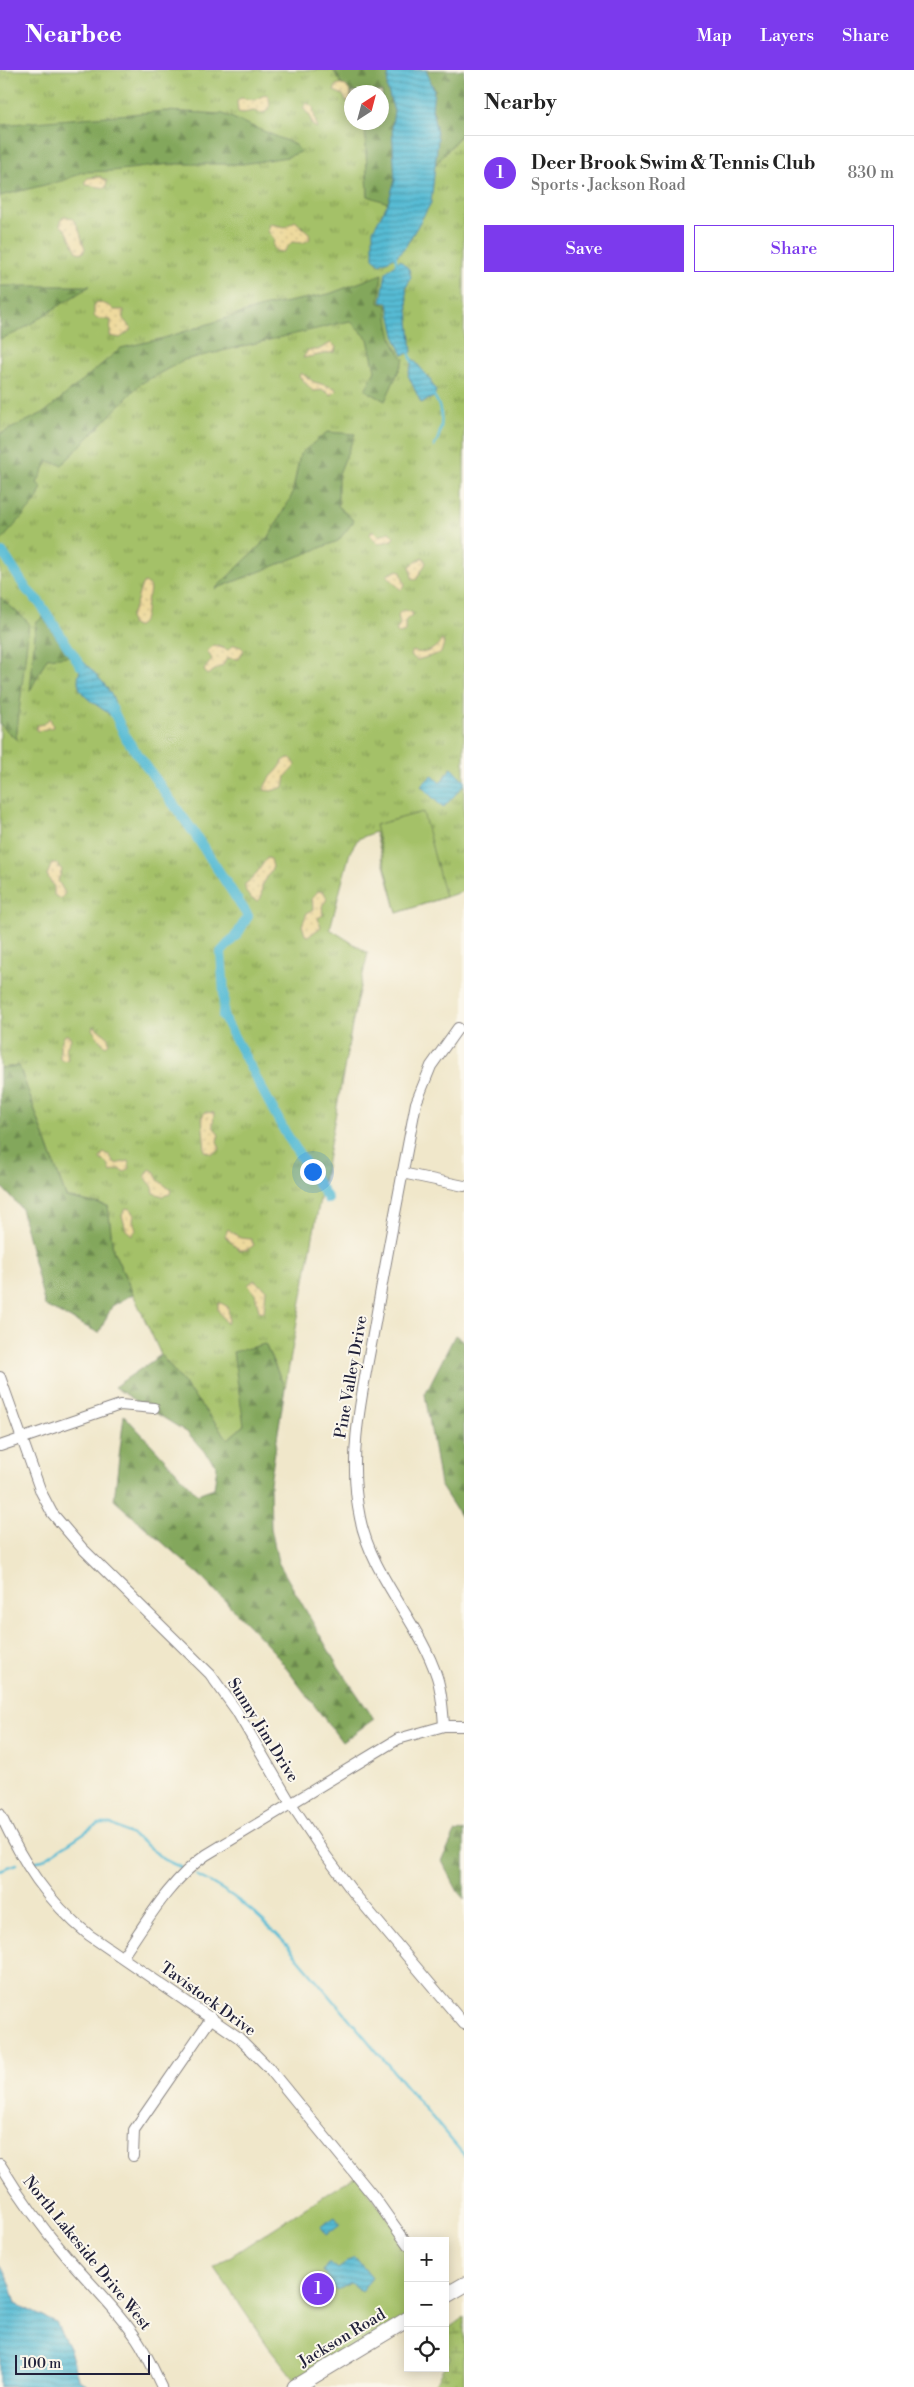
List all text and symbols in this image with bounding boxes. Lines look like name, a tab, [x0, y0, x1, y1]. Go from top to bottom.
text: Nearbee	[25, 20, 122, 50]
text: Map	[697, 24, 732, 47]
text: Layers	[760, 24, 814, 47]
text: Share	[842, 24, 889, 47]
north arrow	[344, 85, 389, 130]
text: Nearby	[484, 90, 557, 116]
text: Deer Brook Swim & Tennis Club	[531, 151, 816, 175]
text: 1	[496, 163, 504, 183]
text: 830 m	[847, 163, 894, 183]
text: Sports · Jackson Road	[531, 175, 686, 195]
button: Save	[484, 225, 684, 272]
button: Share	[694, 225, 894, 272]
your location	[300, 1159, 326, 1185]
street label: Pine Valley Drive	[330, 1314, 372, 1440]
street label: Sunny Jim Drive	[223, 1674, 303, 1786]
street label: Tavistock Drive	[156, 1958, 260, 2040]
street label: North Lakeside Drive West	[19, 2172, 156, 2335]
map controls	[404, 2237, 449, 2372]
button: +	[404, 2237, 449, 2282]
pin: 1	[302, 2270, 334, 2308]
button: −	[404, 2282, 449, 2327]
street label: Jackson Road	[294, 2304, 389, 2372]
button: locate	[404, 2327, 449, 2372]
scale bar	[15, 2352, 150, 2375]
text: 100 m	[22, 2355, 61, 2373]

